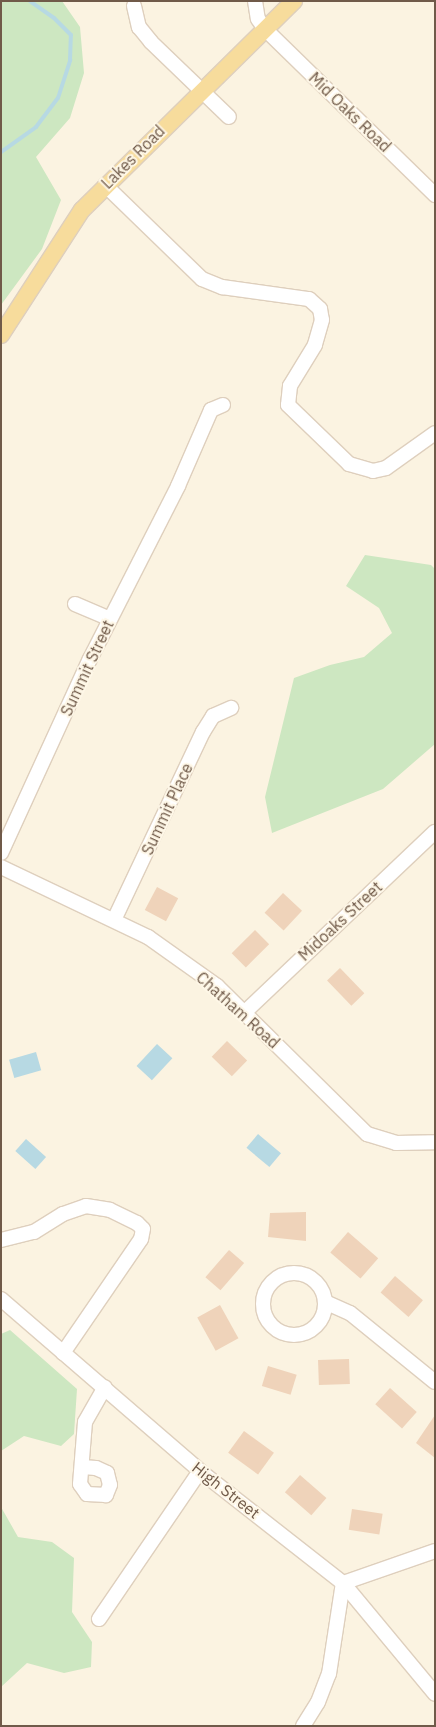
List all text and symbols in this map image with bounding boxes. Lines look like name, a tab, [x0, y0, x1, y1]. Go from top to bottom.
street label: Mid Oaks Road	[305, 68, 395, 156]
street label: Lakes Road	[97, 121, 169, 193]
street label: Summit Street	[56, 617, 118, 719]
street label: Summit Place	[137, 760, 197, 858]
street label: Midoaks Street	[294, 877, 386, 965]
street label: Chatham Road	[192, 968, 284, 1052]
street label: High Street	[188, 1458, 264, 1522]

